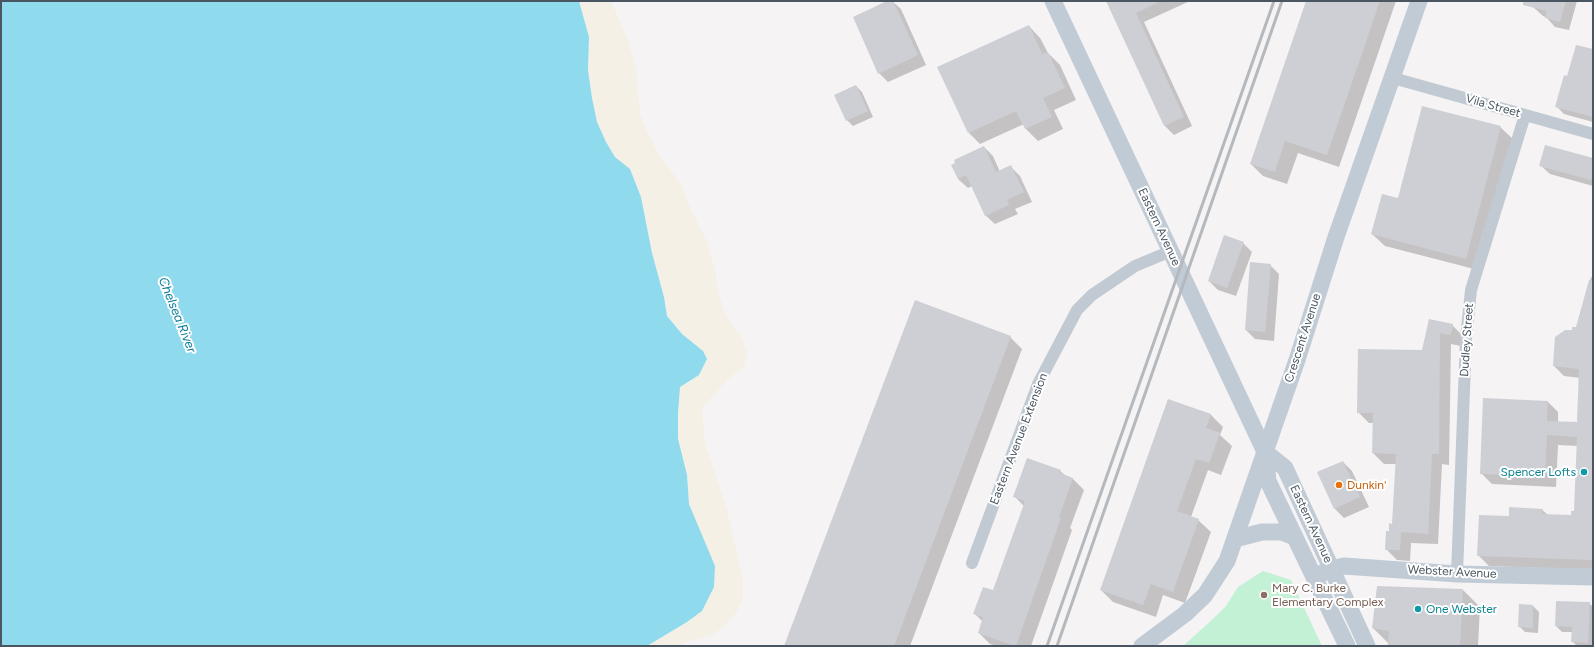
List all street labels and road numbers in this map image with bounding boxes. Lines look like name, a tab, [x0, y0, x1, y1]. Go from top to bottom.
street label: Vila Street	[1464, 91, 1522, 121]
street label: Eastern Avenue	[1135, 186, 1183, 268]
street label: Crescent Avenue	[1282, 292, 1324, 384]
street label: Dudley Street	[1457, 303, 1477, 377]
street label: Eastern Avenue Extension	[987, 371, 1051, 507]
street label: Eastern Avenue	[1287, 483, 1335, 565]
street label: Webster Avenue	[1407, 562, 1497, 582]

